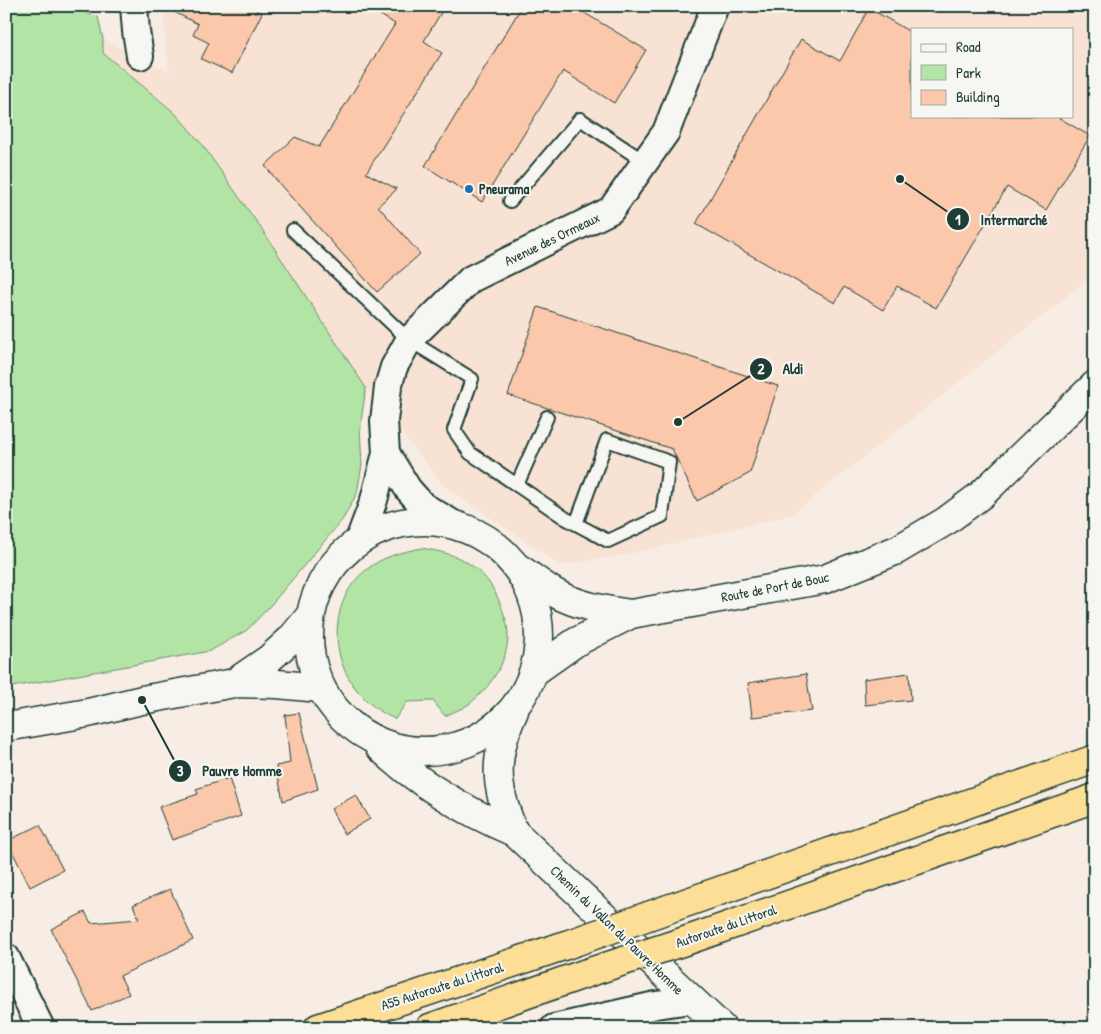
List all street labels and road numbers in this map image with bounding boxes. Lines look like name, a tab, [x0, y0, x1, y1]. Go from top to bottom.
street label: Avenue des Ormeaux	[501, 207, 603, 270]
street label: Route de Port de Bouc	[719, 567, 831, 606]
street label: Chemin du Vallon du Pauvre Homme	[546, 861, 689, 999]
street label: Autoroute du Littoral	[673, 899, 779, 952]
street label: A55 Autoroute du Littoral	[378, 957, 506, 1014]

